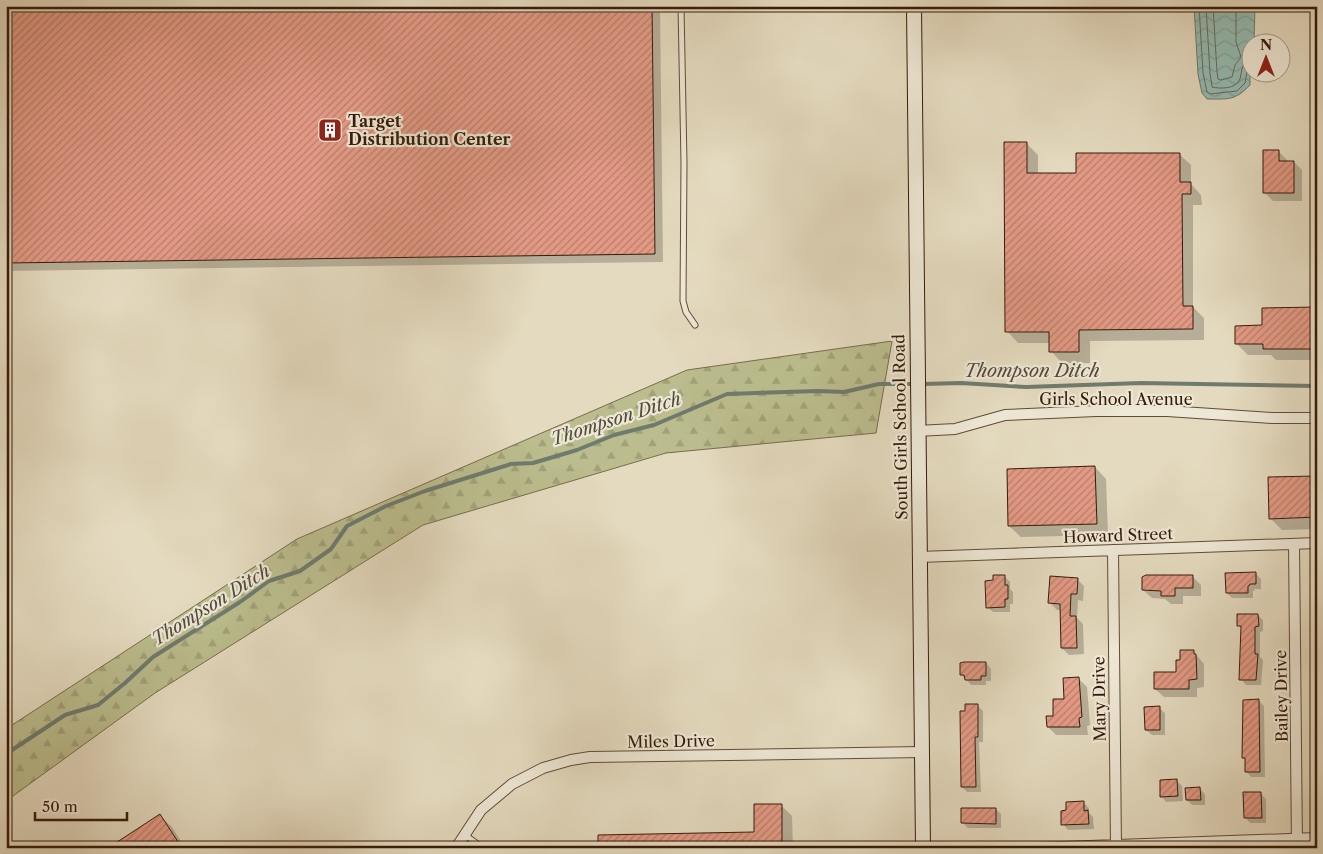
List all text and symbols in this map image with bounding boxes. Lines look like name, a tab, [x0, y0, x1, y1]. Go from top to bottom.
north arrow	[1240, 32, 1290, 82]
text: N	[1260, 36, 1272, 54]
place label: Target Distribution Center	[348, 111, 511, 149]
building icon: Target Distribution Center	[317, 117, 343, 143]
street label: South Girls School Road	[888, 334, 912, 520]
water label: Thompson Ditch	[964, 360, 1100, 382]
water label: Thompson Ditch	[548, 388, 684, 450]
street label: Girls School Avenue	[1039, 389, 1193, 409]
street label: Howard Street	[1063, 523, 1174, 547]
water label: Thompson Ditch	[148, 560, 274, 650]
street label: Bailey Drive	[1270, 650, 1292, 742]
street label: Mary Drive	[1088, 656, 1110, 742]
street label: Miles Drive	[627, 730, 715, 752]
scale bar	[35, 789, 128, 821]
text: 50 m	[42, 797, 78, 816]

